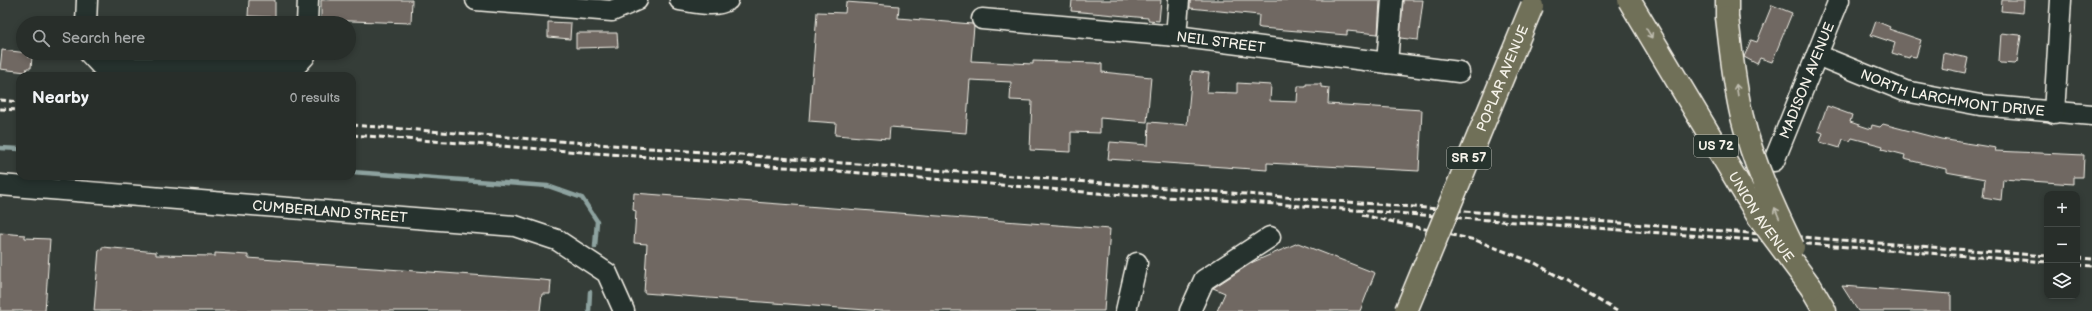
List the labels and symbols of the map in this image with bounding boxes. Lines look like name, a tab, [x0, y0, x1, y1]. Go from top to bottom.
street label: MADISON AVENUE	[1775, 20, 1838, 141]
street label: POPLAR AVENUE	[1473, 22, 1532, 134]
one-way arrow	[1645, 27, 1653, 38]
street label: NEIL STREET	[1176, 28, 1267, 56]
street label: NORTH LARCHMONT DRIVE	[1858, 65, 2045, 119]
one-way arrow	[1733, 84, 1741, 97]
road number: US 72	[1694, 135, 1738, 157]
road number: SR 57	[1447, 147, 1491, 169]
street label: UNION AVENUE	[1725, 168, 1798, 265]
street label: CUMBERLAND STREET	[252, 197, 409, 226]
one-way arrow	[1773, 207, 1780, 219]

